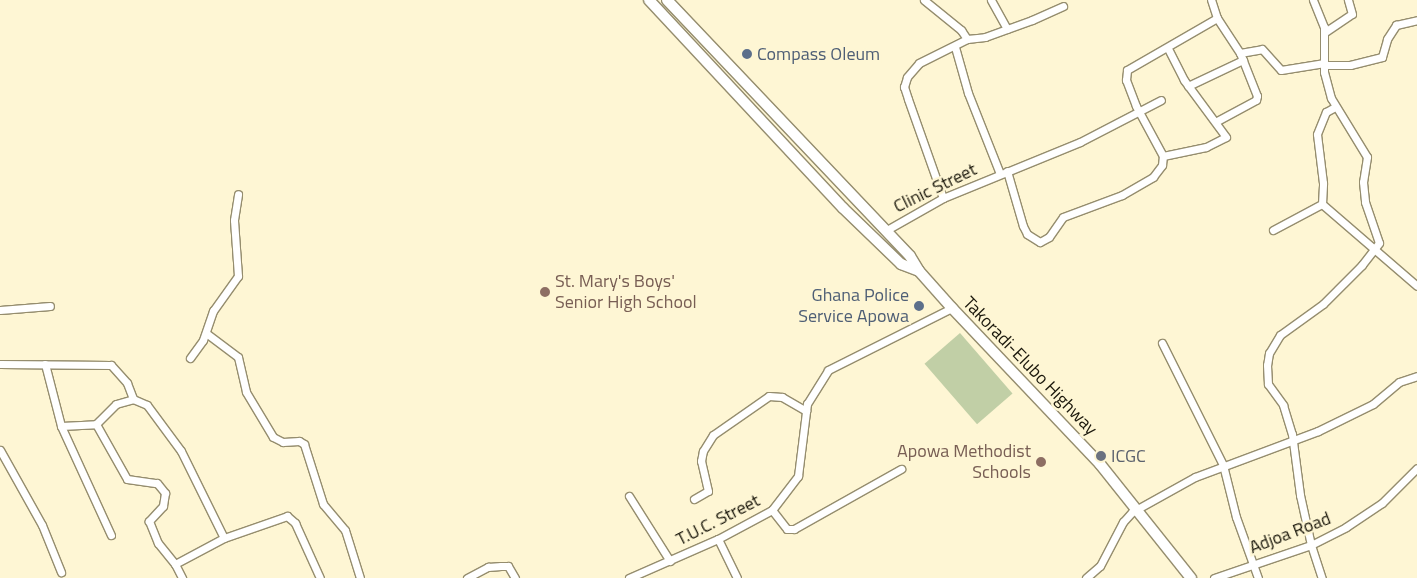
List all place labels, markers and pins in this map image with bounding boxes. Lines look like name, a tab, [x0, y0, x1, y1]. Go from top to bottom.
place label: Compass Oleum	[757, 43, 880, 65]
marker: Compass Oleum	[741, 48, 753, 60]
place label: St. Mary's Boys' Senior High School	[555, 271, 697, 314]
place label: Ghana Police Service Apowa	[798, 285, 909, 328]
marker: St. Mary's Boys' Senior High School	[539, 286, 551, 298]
marker: Ghana Police Service Apowa	[913, 300, 925, 312]
place label: Apowa Methodist Schools	[897, 441, 1031, 484]
place label: ICGC	[1111, 445, 1146, 467]
marker: ICGC	[1095, 450, 1107, 462]
marker: Apowa Methodist Schools	[1035, 456, 1047, 468]

